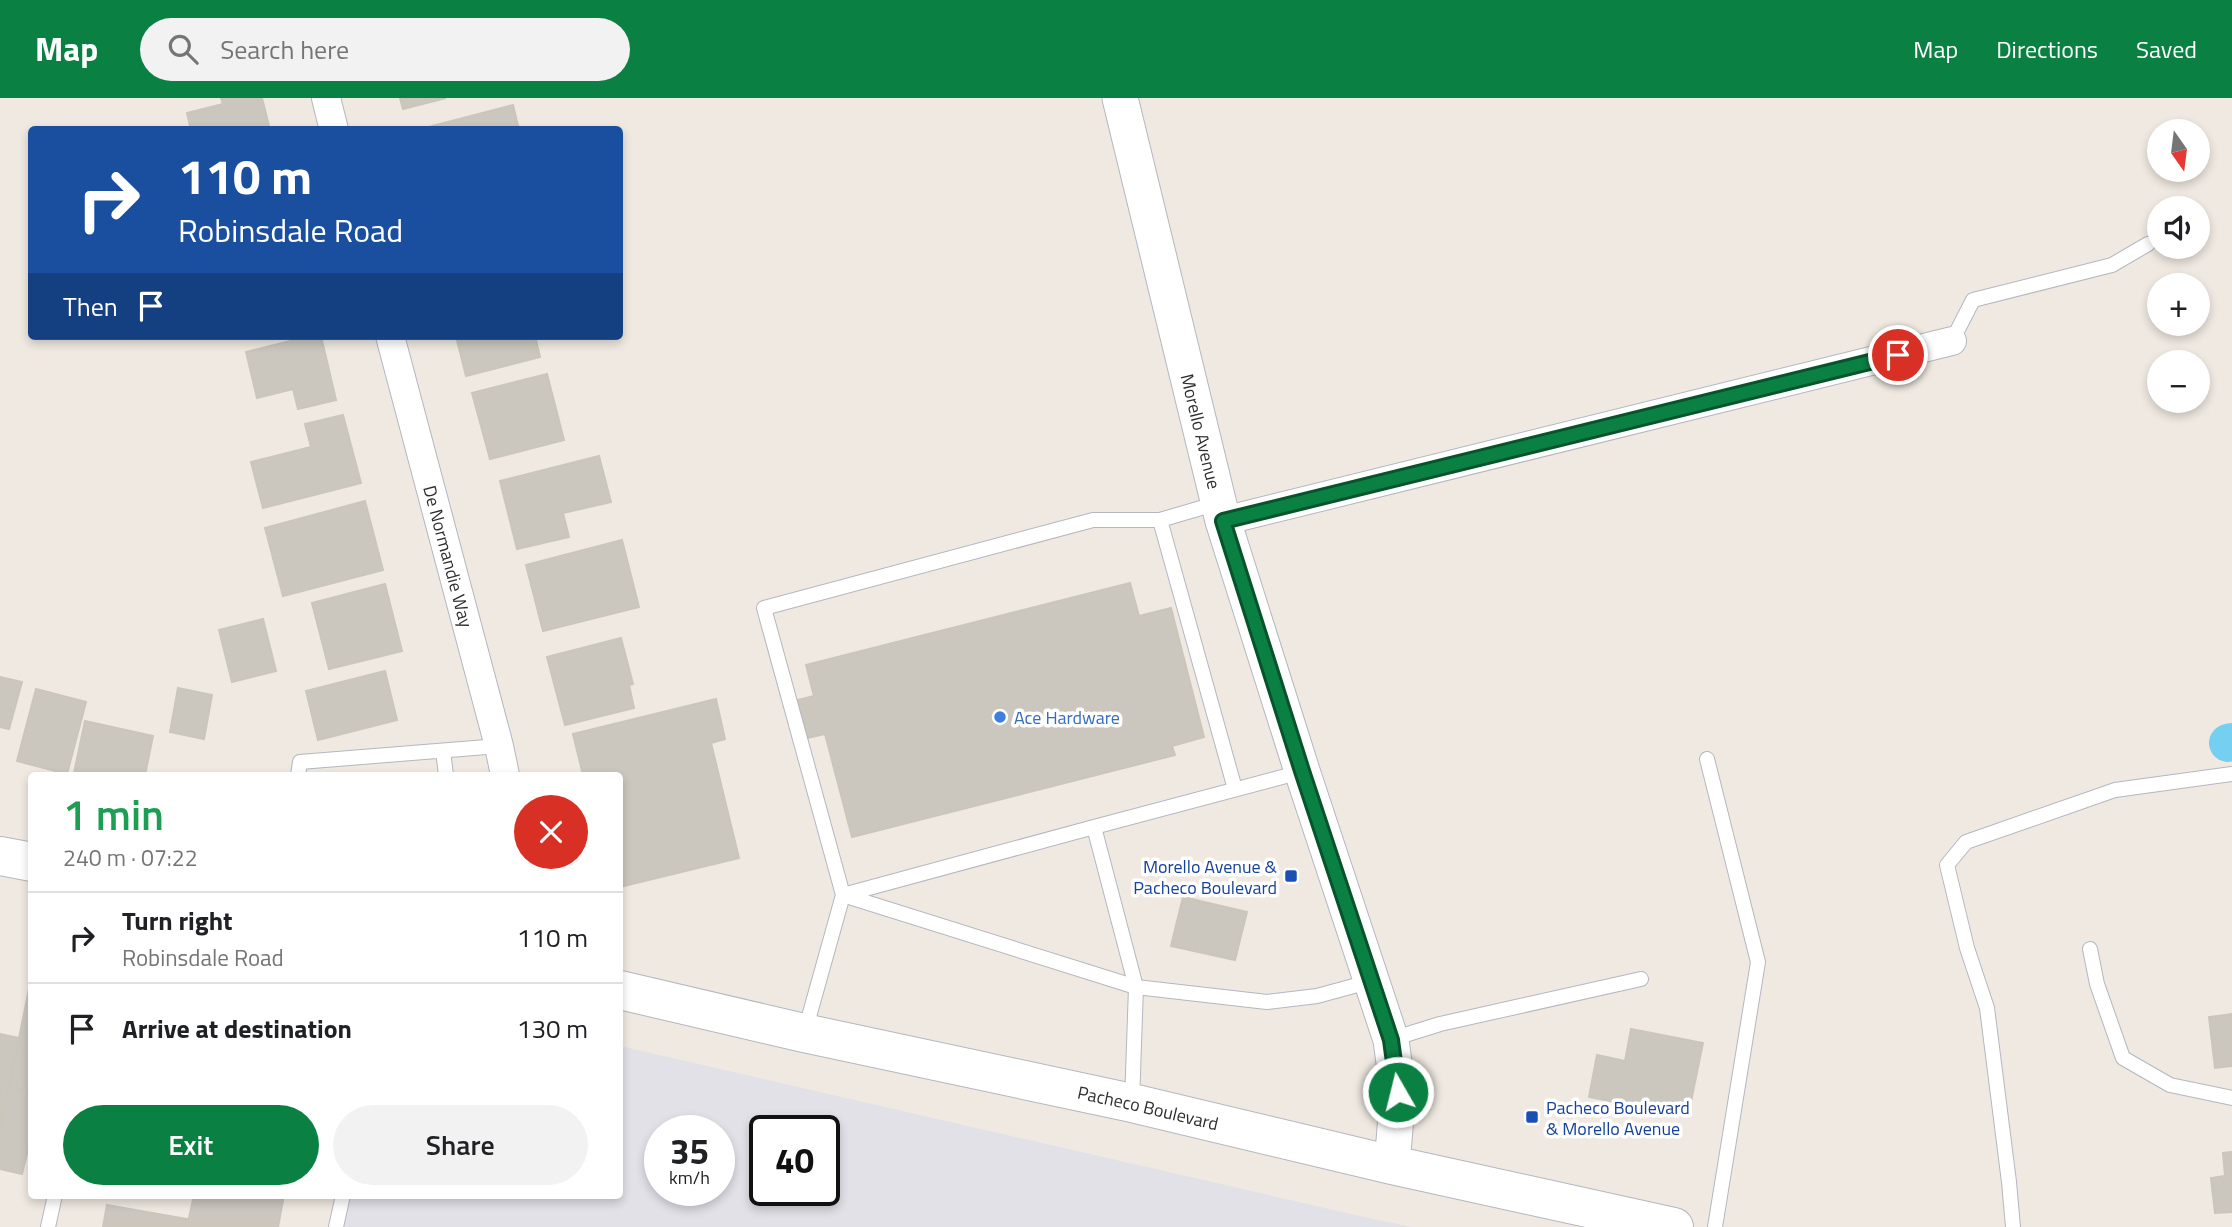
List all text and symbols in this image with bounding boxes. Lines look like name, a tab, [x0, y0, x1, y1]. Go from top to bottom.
search box	[140, 18, 630, 81]
text: Map	[35, 24, 98, 74]
icon: search	[164, 30, 202, 68]
text: Search here	[220, 30, 349, 69]
text: Map	[1913, 31, 1958, 67]
text: Directions	[1996, 31, 2098, 67]
text: Saved	[2136, 31, 2197, 67]
north arrow	[2147, 119, 2210, 182]
map controls	[2147, 119, 2210, 413]
text: 110 m	[178, 138, 312, 213]
icon: right	[63, 154, 154, 245]
button: sound	[2147, 196, 2210, 259]
text: Robinsdale Road	[178, 206, 403, 254]
button: +	[2147, 273, 2210, 336]
text: Then	[63, 287, 118, 326]
icon: arrive	[132, 287, 170, 325]
pin	[1868, 325, 1928, 385]
icon: arrive	[1879, 336, 1917, 374]
button: −	[2147, 350, 2210, 413]
street label: Morello Avenue	[1174, 371, 1228, 492]
street label: De Normandie Way	[417, 482, 480, 631]
place label: Ace Hardware	[1014, 704, 1120, 731]
marker: Ace Hardware	[992, 709, 1008, 725]
text: 1 min	[63, 782, 164, 846]
button: close	[514, 795, 588, 869]
text: 240 m · 07:22	[63, 840, 198, 875]
place label: Morello Avenue & Pacheco Boulevard	[1133, 853, 1278, 901]
marker: Morello Avenue & Pacheco Boulevard	[1283, 868, 1299, 884]
text: Turn right	[122, 901, 233, 940]
text: 110 m	[517, 918, 588, 957]
icon: right	[63, 919, 101, 957]
text: Robinsdale Road	[122, 940, 284, 975]
text: Arrive at destination	[122, 1009, 352, 1048]
text: 130 m	[517, 1009, 588, 1048]
icon: arrive	[63, 1010, 101, 1048]
position arrow	[1361, 1055, 1435, 1129]
street label: Pacheco Boulevard	[1075, 1078, 1221, 1137]
place label: Pacheco Boulevard & Morello Avenue	[1546, 1094, 1690, 1142]
button: Exit	[63, 1105, 319, 1185]
button: Share	[333, 1105, 588, 1185]
marker: Pacheco Boulevard & Morello Avenue	[1524, 1109, 1540, 1125]
speed limit sign: 40	[749, 1115, 840, 1206]
text: 35	[670, 1124, 709, 1178]
text: km/h	[669, 1164, 710, 1191]

